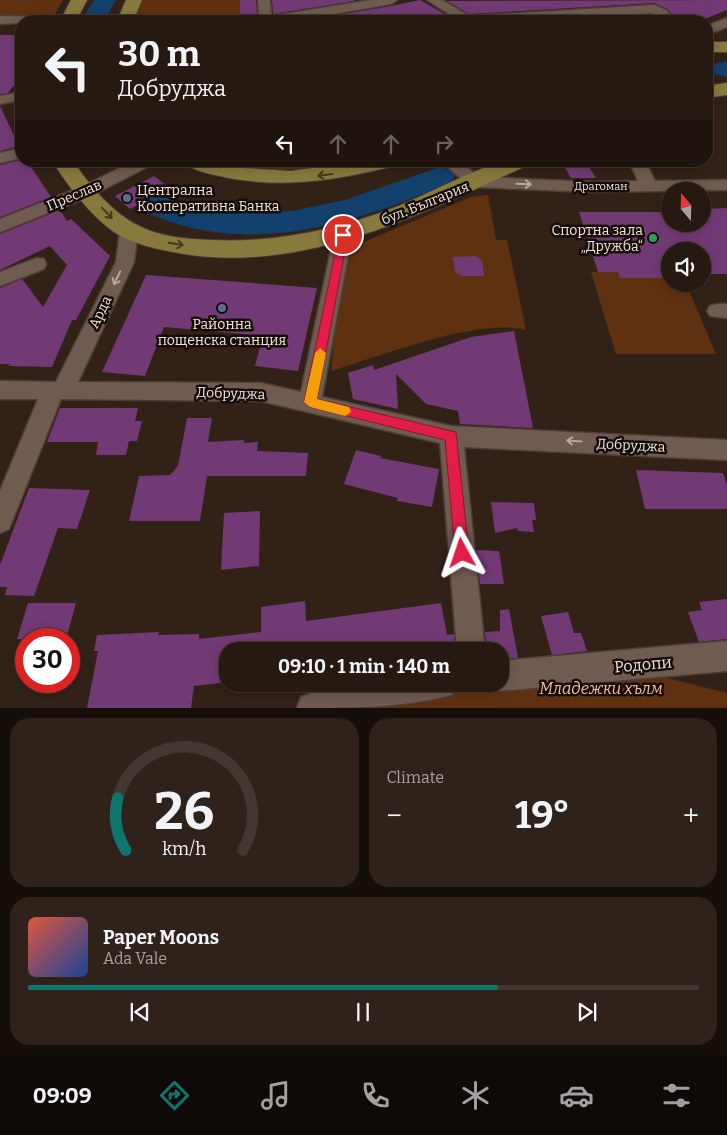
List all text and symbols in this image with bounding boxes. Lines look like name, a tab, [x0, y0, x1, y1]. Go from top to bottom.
text: 30 m	[118, 33, 200, 75]
icon: left	[35, 35, 100, 100]
text: Добруджа	[118, 75, 226, 102]
icon: left	[271, 130, 299, 158]
icon: ahead	[324, 130, 352, 158]
icon: ahead	[377, 130, 405, 158]
icon: right	[430, 130, 458, 158]
one-way arrow	[317, 170, 333, 180]
street label: Преслав	[44, 176, 104, 215]
street label: бул. България	[379, 178, 472, 229]
one-way arrow	[516, 180, 532, 189]
street label: Драгоман	[574, 180, 628, 193]
place label: Централна Кооперативна Банка	[137, 182, 280, 215]
north arrow	[661, 182, 711, 232]
map controls	[661, 182, 711, 292]
marker: Централна Кооперативна Банка	[121, 192, 133, 204]
one-way arrow	[101, 206, 113, 219]
pin	[322, 214, 364, 256]
icon: arrive	[329, 221, 357, 249]
place label: Спортна зала „Дружба“	[552, 222, 643, 255]
marker: Спортна зала „Дружба“	[647, 232, 659, 244]
one-way arrow	[168, 240, 184, 250]
button: sound	[661, 242, 711, 292]
one-way arrow	[112, 270, 121, 285]
street label: Арда	[85, 293, 116, 331]
marker: Районна пощенска станция	[216, 302, 228, 314]
place label: Районна пощенска станция	[158, 316, 287, 349]
street label: Добруджа	[196, 384, 266, 403]
street label: Добруджа	[596, 435, 666, 456]
one-way arrow	[566, 437, 582, 446]
position arrow	[435, 526, 487, 578]
speed limit sign: 30	[15, 628, 80, 693]
street label: Родопи	[613, 653, 673, 676]
text: 09:10 · 1 min · 140 m	[278, 655, 450, 678]
park label: Младежки хълм	[539, 679, 663, 698]
text: Climate	[387, 768, 444, 787]
text: 26	[154, 780, 214, 843]
text: 19°	[515, 792, 570, 838]
text: −	[387, 799, 402, 832]
text: +	[683, 799, 699, 832]
text: km/h	[162, 838, 206, 860]
text: Paper Moons	[103, 926, 219, 949]
text: Ada Vale	[103, 949, 167, 968]
icon: previous	[126, 998, 154, 1026]
icon: pause	[349, 998, 377, 1026]
icon: next	[573, 998, 601, 1026]
icon: directions	[157, 1078, 192, 1113]
icon: music	[258, 1078, 293, 1113]
icon: phone	[358, 1078, 393, 1113]
icon: climate	[458, 1078, 493, 1113]
icon: car	[559, 1078, 594, 1113]
icon: filters	[659, 1078, 694, 1113]
text: 09:09	[33, 1082, 92, 1109]

